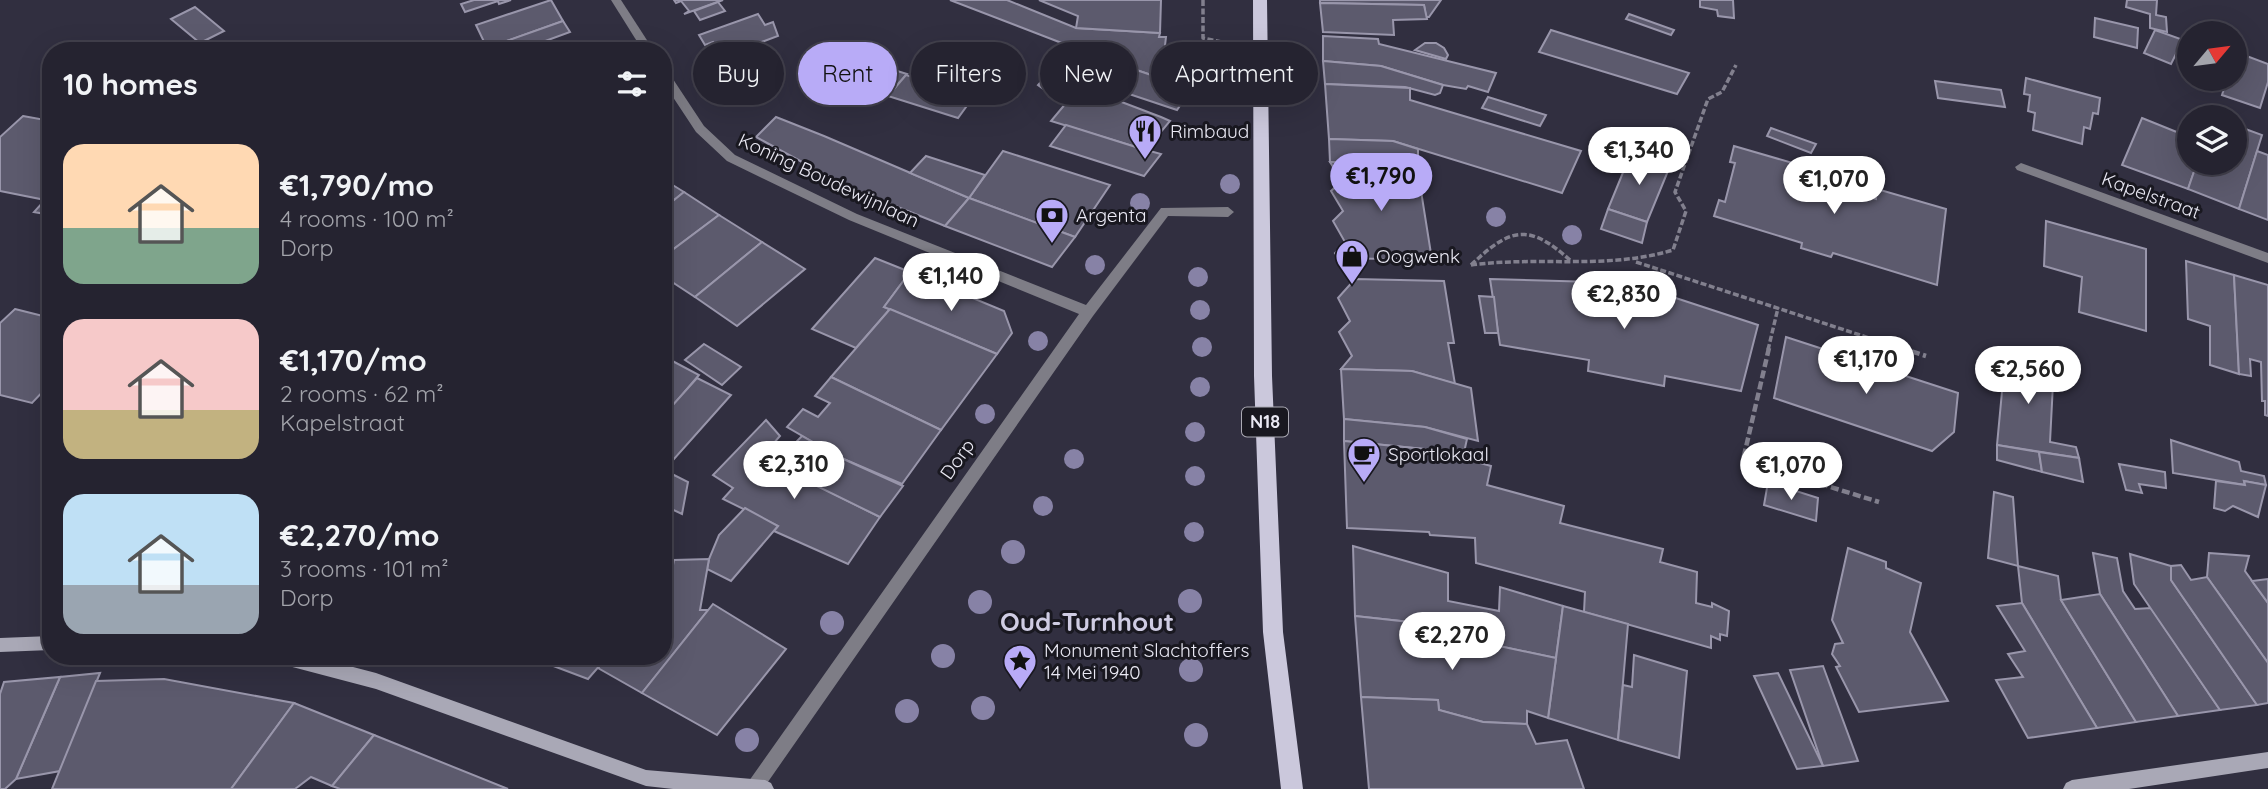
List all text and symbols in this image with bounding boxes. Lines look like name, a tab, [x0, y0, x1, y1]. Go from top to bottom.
north arrow	[2177, 21, 2247, 91]
map controls	[2177, 21, 2247, 175]
chip: Buy	[693, 42, 784, 105]
chip: Rent	[798, 42, 897, 105]
chip: Filters	[911, 42, 1026, 105]
chip: New	[1040, 42, 1137, 105]
chip: Apartment	[1151, 42, 1318, 105]
text: 10 homes	[63, 65, 198, 103]
icon: filters	[613, 65, 651, 103]
button: layers	[2177, 105, 2247, 175]
restaurant icon: Rimbaud	[1126, 112, 1164, 161]
place label: Rimbaud	[1170, 119, 1249, 143]
street label: Koning Boudewijnlaan	[735, 128, 923, 232]
pin: €1,340	[1582, 128, 1696, 187]
text: €1,340	[1604, 135, 1674, 164]
pin: €1,790	[1324, 154, 1438, 213]
pin: €1,070	[1777, 156, 1891, 216]
text: €1,790	[1346, 161, 1416, 190]
text: €1,070	[1799, 164, 1869, 193]
text: €1,790/mo	[280, 166, 434, 204]
street label: Kapelstraat	[2098, 166, 2204, 224]
icon: home	[119, 172, 203, 256]
bank icon: Argenta	[1033, 196, 1071, 245]
place label: Argenta	[1076, 203, 1146, 227]
text: 4 rooms · 100 m²	[280, 204, 454, 233]
text: Dorp	[280, 233, 333, 262]
shop icon: Oogwenk	[1333, 237, 1371, 286]
place label: Oogwenk	[1376, 244, 1460, 268]
pin: €1,140	[894, 254, 1008, 313]
text: €1,140	[919, 261, 983, 290]
pin: €2,830	[1567, 272, 1681, 331]
text: €2,830	[1588, 279, 1660, 308]
pin: €1,170	[1809, 336, 1923, 396]
text: €1,170/mo	[280, 341, 427, 379]
text: €1,170	[1834, 344, 1898, 373]
pin: €2,560	[1971, 346, 2085, 406]
icon: home	[119, 347, 203, 431]
text: €2,560	[1991, 354, 2065, 383]
text: 2 rooms · 62 m²	[280, 379, 444, 408]
text: Kapelstraat	[280, 408, 405, 437]
road number: N18	[1242, 408, 1288, 436]
street label: Dorp	[935, 434, 979, 484]
cafe icon: Sportlokaal	[1345, 435, 1383, 484]
pin: €2,310	[737, 442, 851, 501]
place label: Sportlokaal	[1388, 442, 1489, 466]
pin: €1,070	[1734, 442, 1848, 502]
text: €2,310	[759, 449, 829, 478]
text: €1,070	[1756, 450, 1826, 479]
text: €2,270/mo	[280, 516, 440, 554]
icon: home	[119, 522, 203, 606]
text: 3 rooms · 101 m²	[280, 554, 449, 583]
text: Dorp	[280, 583, 333, 612]
district label: Oud-Turnhout	[1000, 605, 1174, 638]
pin: €2,270	[1395, 612, 1509, 672]
text: €2,270	[1415, 620, 1489, 649]
place label: Monument Slachtoffers 14 Mei 1940	[1044, 638, 1249, 684]
place icon: Monument Slachtoffers 14 Mei 1940	[1001, 642, 1039, 691]

